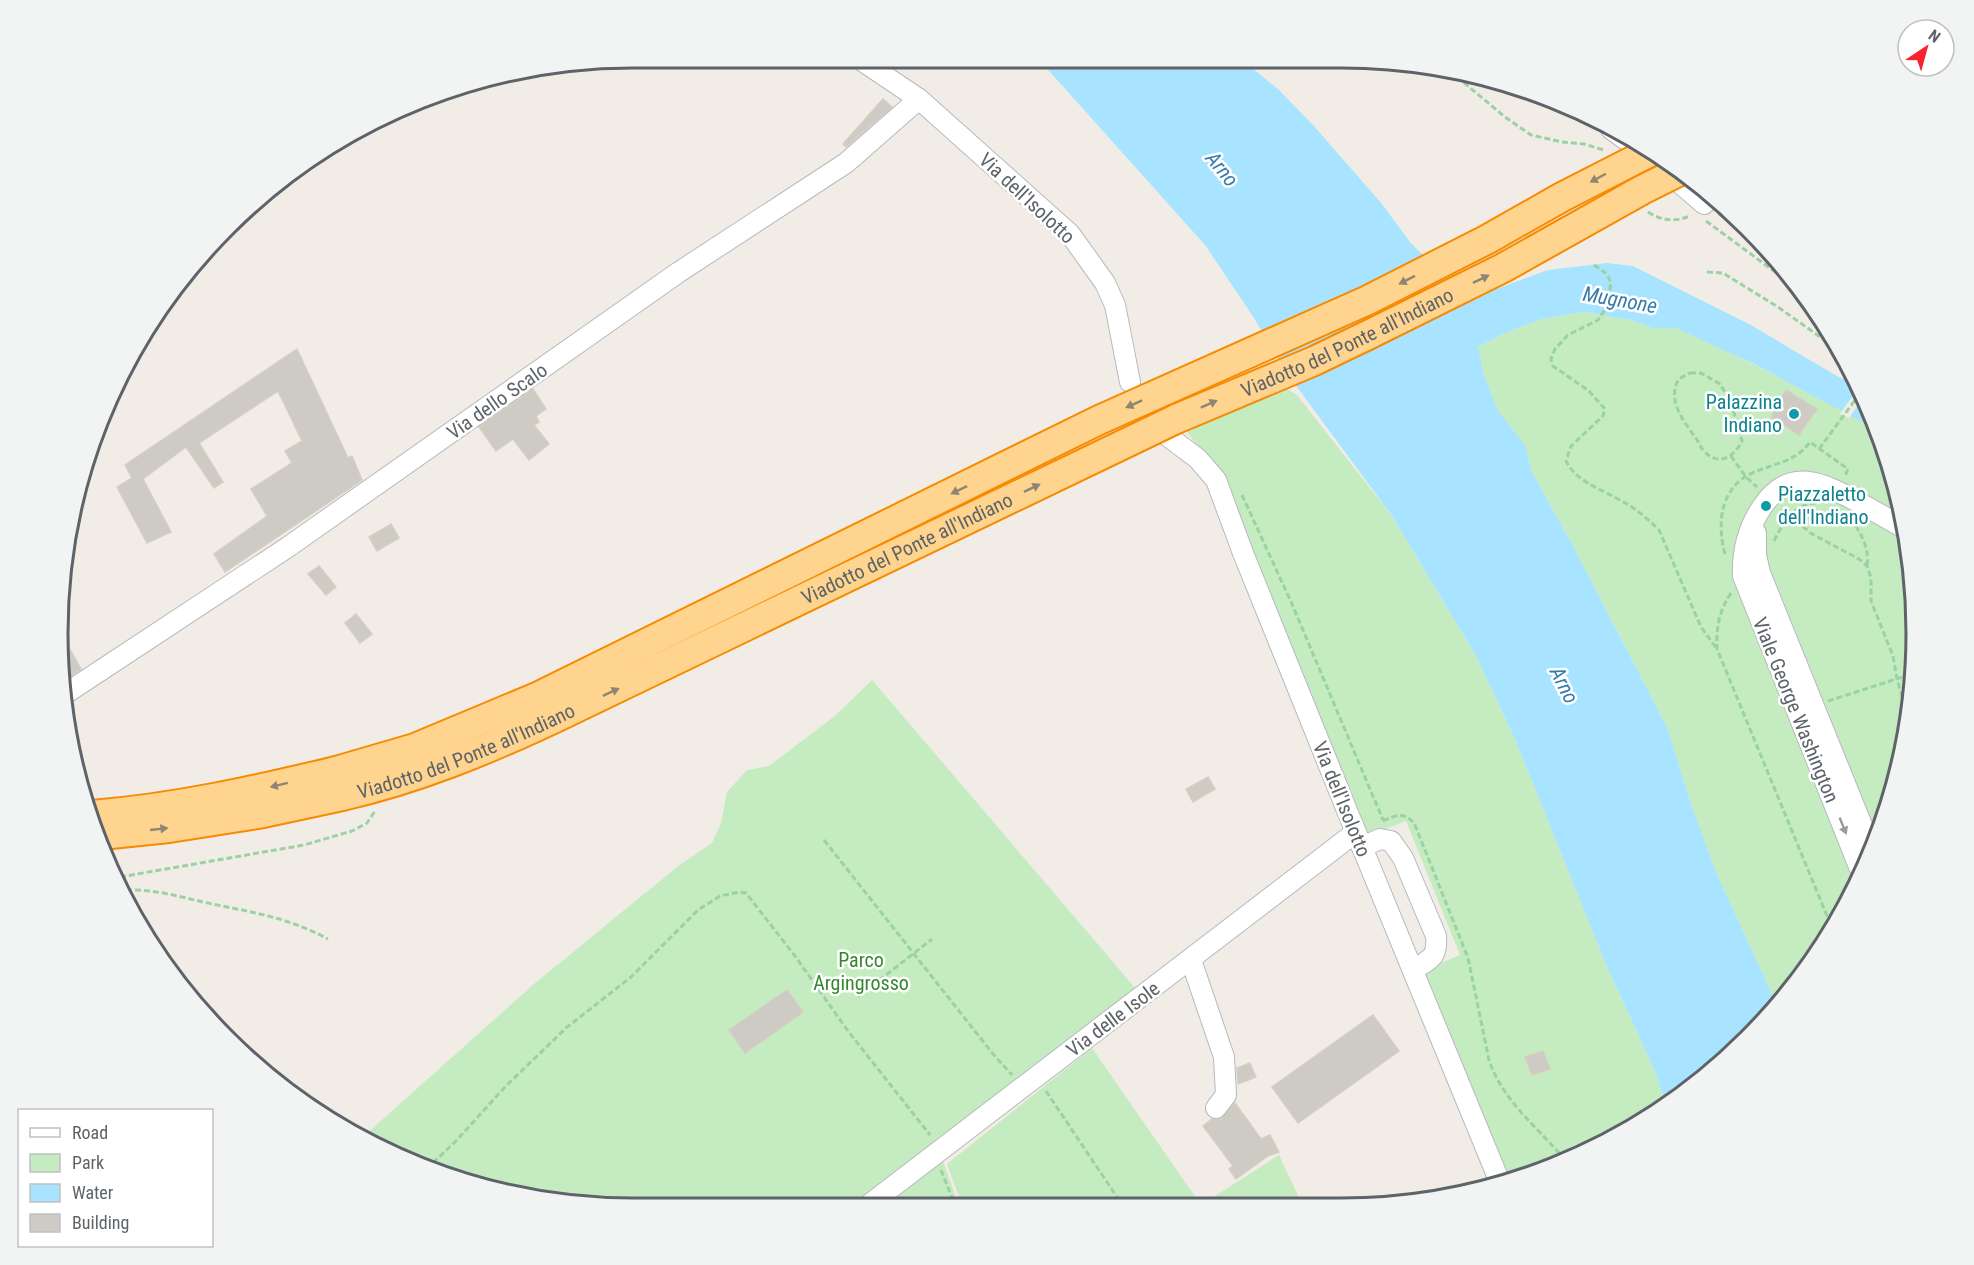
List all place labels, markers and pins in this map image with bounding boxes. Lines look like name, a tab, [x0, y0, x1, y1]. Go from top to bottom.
place label: Palazzina Indiano	[1706, 390, 1782, 437]
marker: Palazzina Indiano	[1787, 407, 1801, 421]
place label: Piazzaletto dell'Indiano	[1778, 482, 1868, 529]
marker: Piazzaletto dell'Indiano	[1759, 499, 1773, 513]

